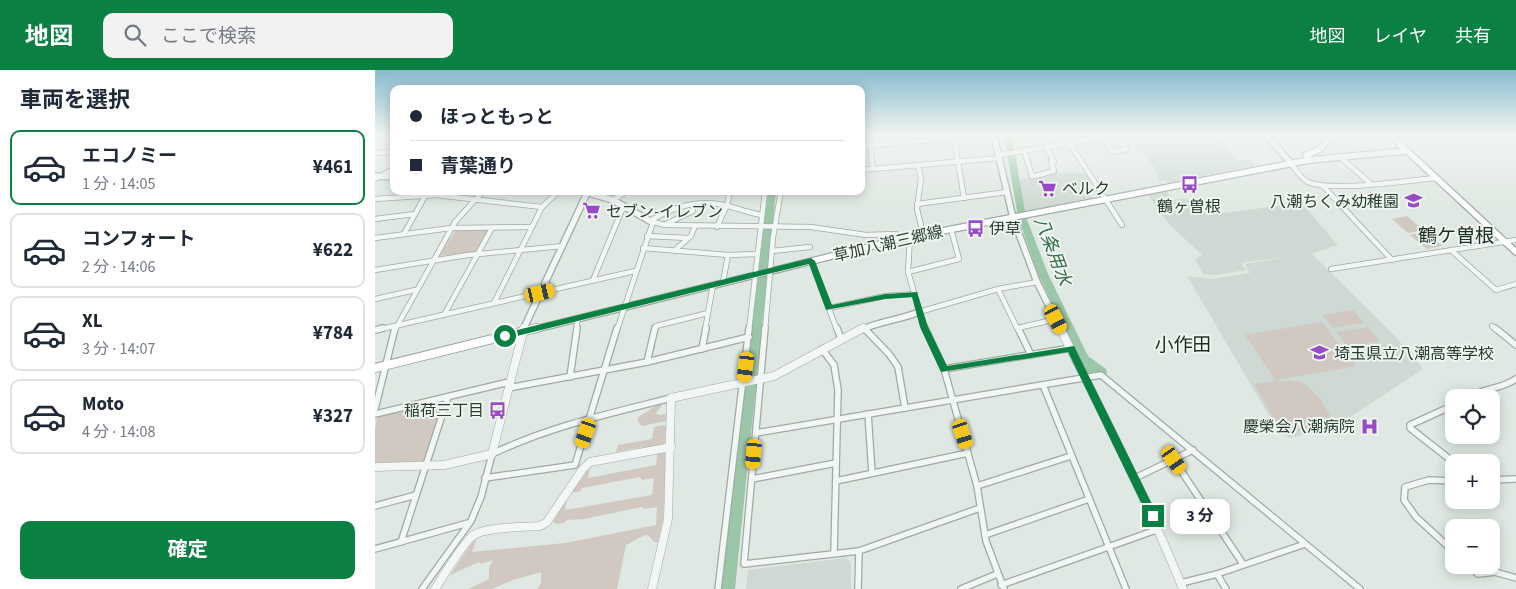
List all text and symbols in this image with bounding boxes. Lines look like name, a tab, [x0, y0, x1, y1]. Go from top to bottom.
search box	[103, 13, 453, 58]
text: 地図	[25, 19, 73, 54]
icon: search	[121, 21, 149, 49]
text: ここで検索	[161, 23, 256, 50]
text: 地図	[1310, 24, 1346, 49]
text: レイヤ	[1374, 24, 1427, 49]
text: 共有	[1455, 24, 1491, 49]
text: 車両を選択	[20, 84, 130, 116]
text: ほっともっと	[440, 104, 554, 131]
text: エコノミー	[82, 143, 177, 170]
icon: car	[22, 145, 67, 190]
text: 青葉通り	[440, 153, 516, 180]
text: ¥461	[313, 154, 353, 181]
text: 1 分 · 14:05	[82, 173, 155, 195]
bus stop icon: 鶴ヶ曽根	[1179, 175, 1199, 195]
supermarket icon: ベルク	[1038, 178, 1058, 198]
place label: ベルク	[1062, 178, 1110, 200]
place label: 八潮ちくみ幼稚園	[1270, 191, 1399, 213]
school or university icon: 八潮ちくみ幼稚園	[1403, 191, 1423, 211]
place label: 鶴ヶ曽根	[1157, 196, 1221, 218]
supermarket icon: セブン-イレブン	[582, 201, 602, 221]
place label: セブン-イレブン	[606, 201, 723, 223]
water label: 八条用水	[1028, 213, 1078, 291]
bus stop icon: 伊草	[965, 218, 985, 238]
place label: 伊草	[989, 218, 1021, 240]
street label: 草加八潮三郷線	[831, 221, 945, 267]
district label: 鶴ケ曽根	[1418, 223, 1494, 250]
text: コンフォート	[82, 226, 195, 253]
icon: car	[22, 228, 67, 273]
text: ¥622	[313, 237, 353, 264]
text: 2 分 · 14:06	[82, 256, 155, 278]
car	[523, 282, 556, 304]
car	[1042, 302, 1069, 336]
text: XL	[82, 308, 103, 335]
icon: car	[22, 311, 67, 356]
text: ¥784	[313, 320, 353, 347]
route start	[494, 325, 516, 347]
district label: 小作田	[1154, 332, 1212, 359]
text: 3 分 · 14:07	[82, 338, 155, 360]
school or university icon: 埼玉県立八潮高等学校	[1310, 343, 1330, 363]
place label: 埼玉県立八潮高等学校	[1334, 343, 1494, 365]
car	[736, 351, 755, 383]
map controls	[1445, 389, 1500, 574]
button: locate	[1445, 389, 1500, 444]
text: Moto	[82, 391, 124, 418]
icon: car	[22, 394, 67, 439]
place label: 稲荷三丁目	[404, 400, 484, 422]
bus stop icon: 稲荷三丁目	[488, 400, 508, 420]
text: ¥327	[313, 403, 353, 430]
car	[574, 416, 597, 450]
place label: 慶榮会八潮病院	[1243, 416, 1355, 438]
hospital icon: 慶榮会八潮病院	[1359, 416, 1379, 436]
car	[951, 417, 974, 451]
text: 4 分 · 14:08	[82, 421, 155, 443]
car	[745, 438, 762, 470]
car	[1159, 443, 1188, 477]
button: +	[1445, 454, 1500, 509]
callout: 3 分	[1171, 498, 1231, 534]
route end	[1142, 505, 1164, 527]
text: 3 分	[1186, 505, 1214, 527]
button: −	[1445, 519, 1500, 574]
button: 確定	[20, 521, 355, 579]

